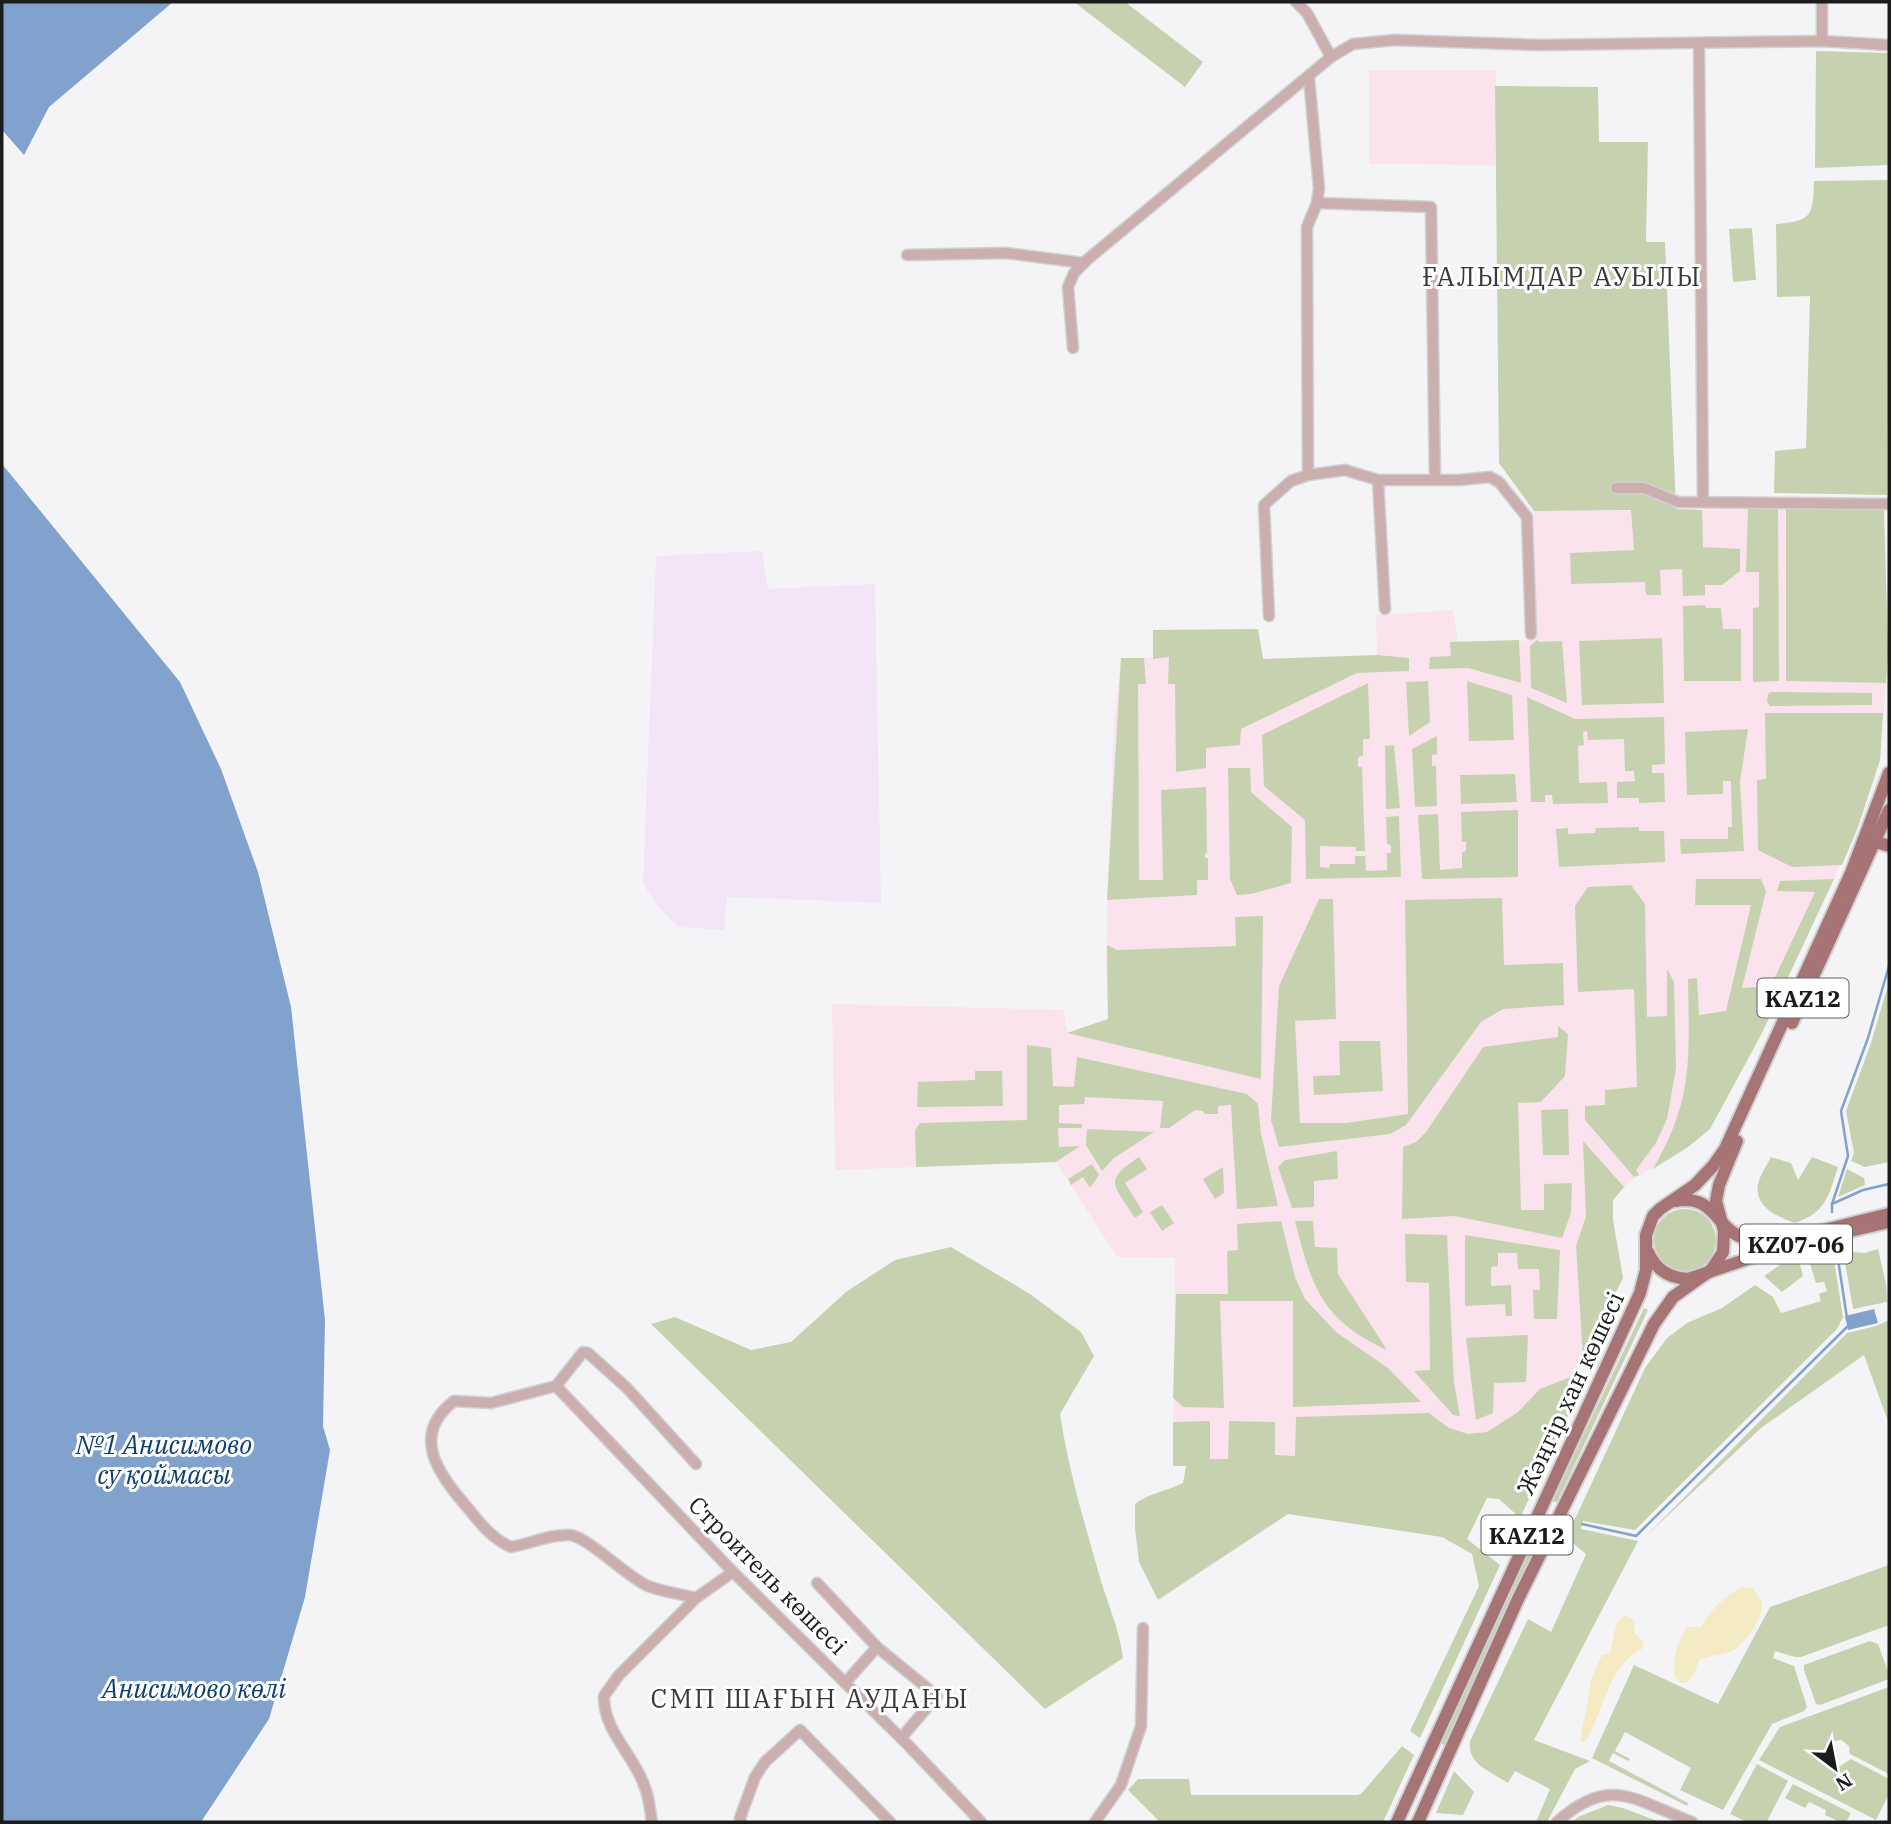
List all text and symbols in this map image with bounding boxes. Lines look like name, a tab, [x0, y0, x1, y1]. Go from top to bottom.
district label: ҒАЛЫМДАР АУЫЛЫ	[1422, 259, 1702, 293]
road number: KAZ12	[1758, 979, 1848, 1018]
road number: KZ07-06	[1740, 1224, 1852, 1264]
street label: Жәңгір хан көшесі	[1509, 1286, 1631, 1500]
water label: №1 Анисимово су қоймасы	[75, 1427, 252, 1491]
street label: Строитель көшесі	[682, 1489, 854, 1661]
road number: KAZ12	[1482, 1516, 1572, 1554]
water label: Анисимово көлі	[100, 1671, 286, 1705]
district label: СМП ШАҒЫН АУДАНЫ	[651, 1681, 969, 1715]
north arrow	[1800, 1733, 1870, 1803]
text: N	[1831, 1768, 1857, 1797]

